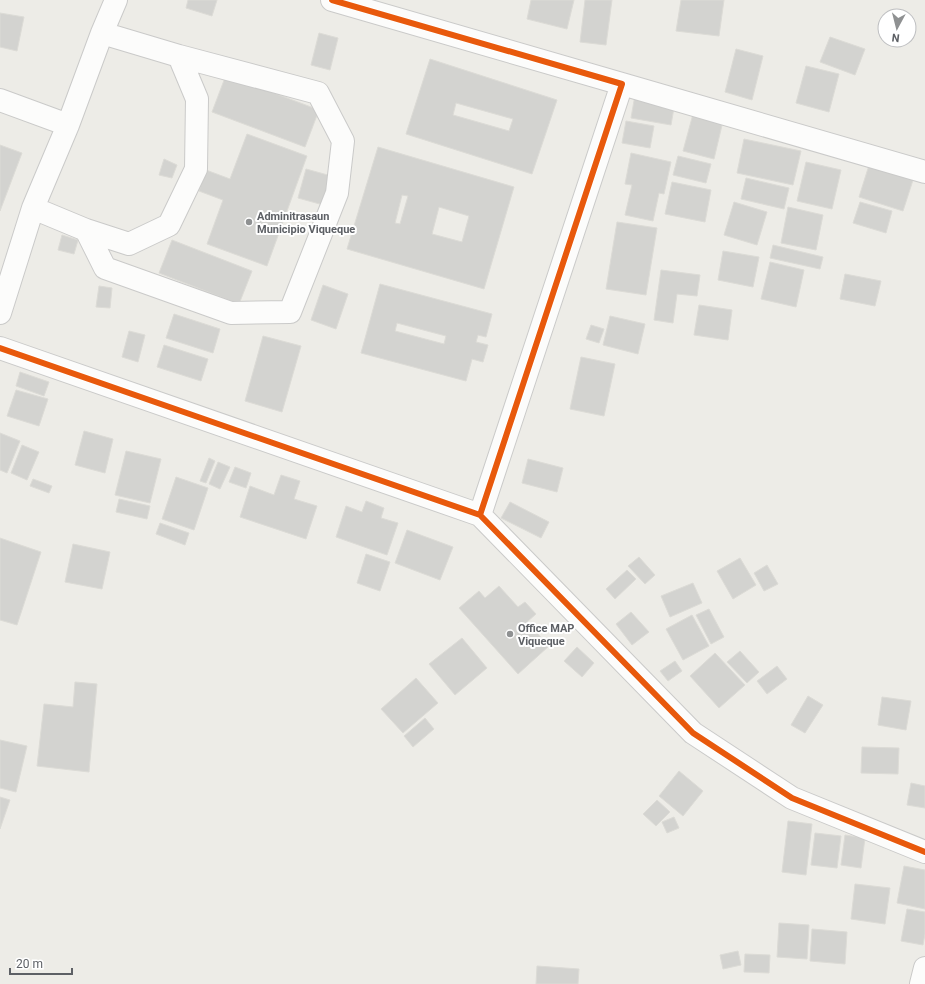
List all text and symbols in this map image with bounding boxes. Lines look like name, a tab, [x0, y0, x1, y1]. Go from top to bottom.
north arrow	[877, 8, 917, 48]
text: N	[891, 30, 900, 44]
place label: Adminitrasaun Municipio Viqueque	[257, 210, 355, 236]
marker: Adminitrasaun Municipio Viqueque	[244, 217, 254, 227]
place label: Office MAP Viqueque	[518, 622, 574, 648]
marker: Office MAP Viqueque	[505, 629, 515, 639]
scale bar	[10, 950, 72, 976]
text: 20 m	[16, 957, 43, 971]

